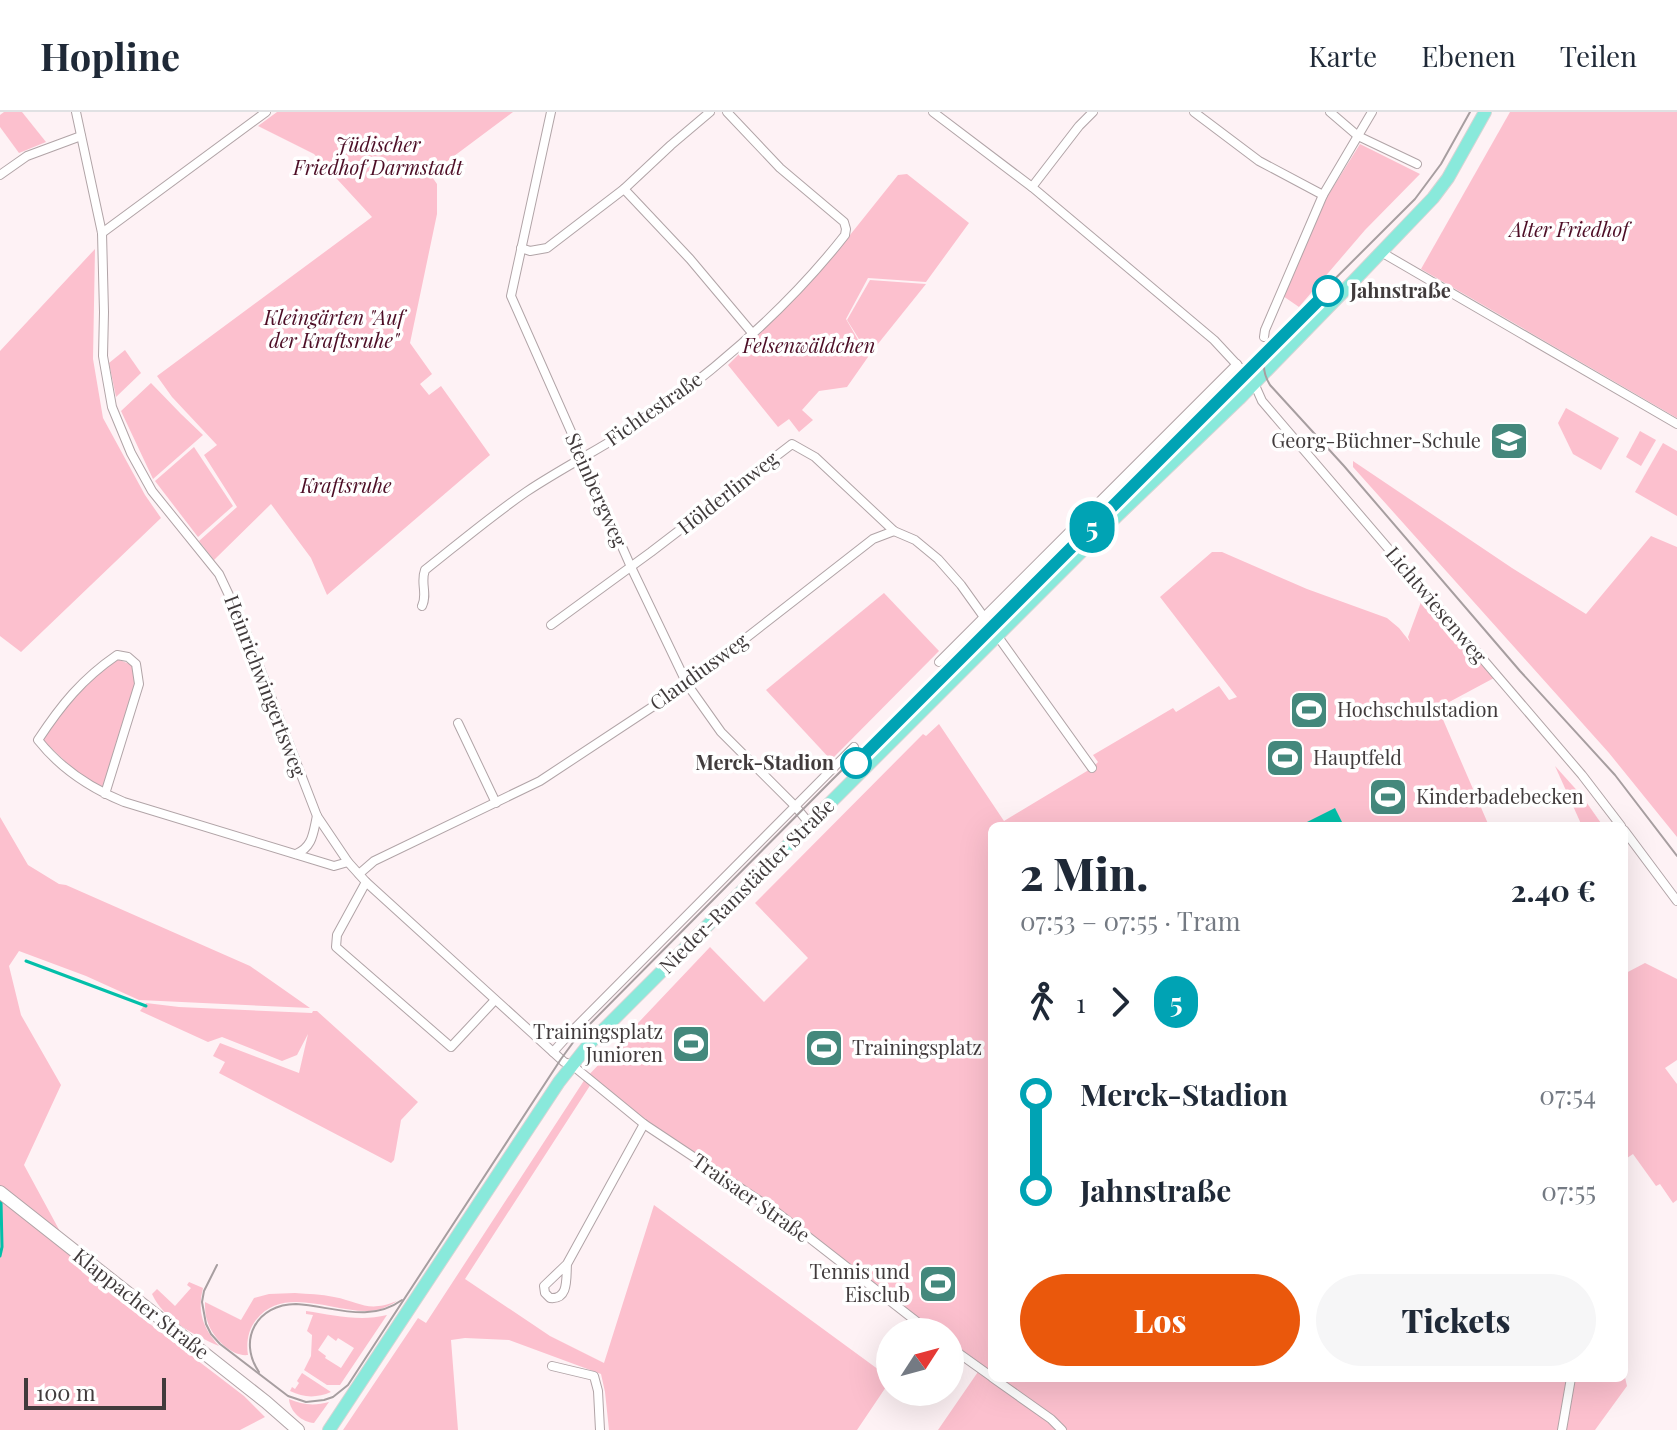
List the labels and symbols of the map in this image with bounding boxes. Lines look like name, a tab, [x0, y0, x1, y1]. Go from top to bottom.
park label: Jüdischer Friedhof Darmstadt	[292, 130, 464, 180]
park label: Alter Friedhof	[1507, 215, 1632, 242]
marker: Jahnstraße	[1313, 276, 1343, 306]
place label: Jahnstraße	[1349, 276, 1451, 303]
park label: Kleingärten "Auf der Kraftsruhe"	[263, 303, 408, 353]
park label: Felsenwäldchen	[742, 331, 875, 358]
street label: Fichtestraße	[599, 364, 707, 451]
school or university icon: Georg-Büchner-Schule	[1488, 420, 1530, 462]
place label: Georg-Büchner-Schule	[1271, 426, 1481, 453]
street label: Steinbergweg	[560, 428, 635, 551]
street label: Hölderlinweg	[671, 444, 783, 540]
park label: Kraftsruhe	[299, 471, 392, 498]
line badge: 5	[1066, 501, 1118, 553]
street label: Lichtwiesenweg	[1380, 540, 1494, 668]
street label: Heinrichwingertsweg	[219, 591, 314, 781]
street label: Claudiusweg	[644, 626, 753, 716]
sports icon: Hochschulstadion	[1288, 689, 1330, 731]
place label: Hochschulstadion	[1337, 695, 1498, 722]
sports icon: Hauptfeld	[1264, 737, 1306, 779]
place label: Hauptfeld	[1313, 743, 1402, 770]
place label: Merck-Stadion	[695, 748, 835, 775]
marker: Merck-Stadion	[841, 748, 871, 778]
sports icon: Kinderbadebecken	[1367, 776, 1409, 818]
place label: Kinderbadebecken	[1416, 782, 1584, 809]
street label: Nieder-Ramstädter Straße	[652, 791, 839, 978]
place label: Trainingsplatz Junioren	[533, 1017, 663, 1067]
sports icon: Trainingsplatz Junioren	[670, 1023, 712, 1065]
sports icon: Trainingsplatz	[803, 1027, 845, 1069]
place label: Trainingsplatz	[852, 1033, 982, 1060]
street label: Traisaer Straße	[688, 1146, 816, 1247]
street label: Klappacher Straße	[68, 1241, 215, 1364]
place label: Tennis und Eisclub	[809, 1257, 910, 1307]
sports icon: Tennis und Eisclub	[917, 1263, 959, 1305]
north arrow	[876, 1318, 964, 1406]
scale bar	[24, 1374, 166, 1410]

